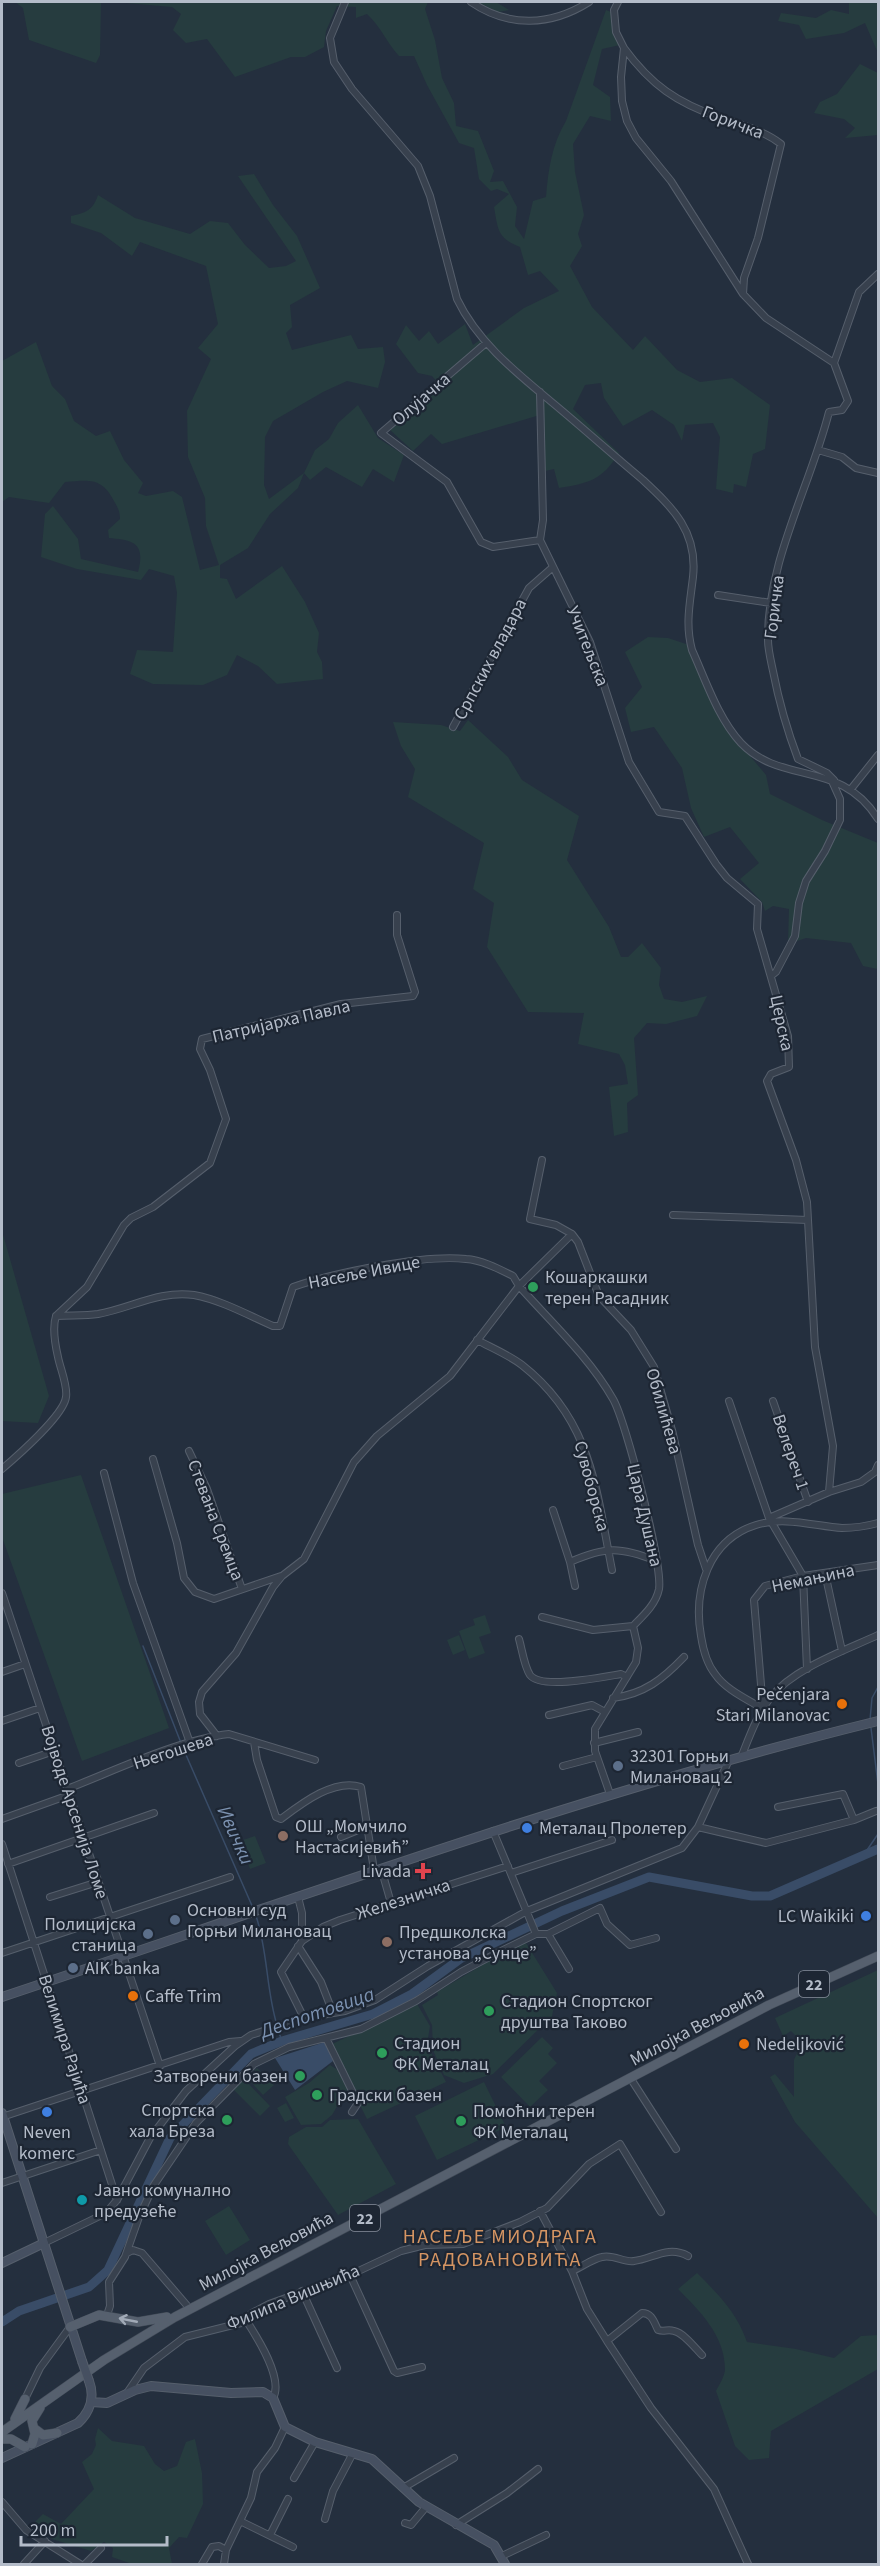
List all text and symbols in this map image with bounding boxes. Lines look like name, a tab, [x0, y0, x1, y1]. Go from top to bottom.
street label: Горичка	[698, 99, 767, 146]
street label: Олујачка	[387, 367, 456, 432]
street label: Горичка	[758, 574, 791, 640]
street label: Српских владара	[448, 594, 533, 724]
street label: Учитељска	[560, 602, 615, 690]
street label: Патријарха Павла	[210, 993, 353, 1050]
street label: Церска	[763, 993, 800, 1053]
street label: Насеље Ивице	[306, 1249, 422, 1296]
place label: Кошаркашки терен Расадник	[545, 1265, 669, 1311]
marker: Кошаркашки терен Расадник	[526, 1280, 540, 1294]
street label: Обилићева	[639, 1365, 688, 1457]
street label: Велереч 1	[766, 1411, 815, 1493]
street label: Сувоборска	[567, 1438, 616, 1534]
street label: Стевана Сремца	[181, 1456, 250, 1584]
street label: Цара Душана	[621, 1461, 668, 1569]
street label: Немањина	[769, 1558, 857, 1599]
place label: Pečenjara Stari Milanovac	[716, 1682, 830, 1728]
marker: Pečenjara Stari Milanovac	[835, 1697, 849, 1711]
street label: Војводе Арсенија Ломе	[35, 1722, 114, 1902]
street label: Његошева	[130, 1727, 216, 1776]
place label: 32301 Горњи Милановац 2	[630, 1744, 733, 1790]
marker: 32301 Горњи Милановац 2	[611, 1759, 625, 1773]
water label: Ивички	[210, 1801, 260, 1869]
place label: ОШ „Момчило Настасијевић”	[295, 1814, 409, 1860]
place label: Металац Пролетер	[539, 1816, 687, 1841]
marker: Металац Пролетер	[520, 1821, 534, 1835]
marker: ОШ „Момчило Настасијевић”	[276, 1829, 290, 1843]
place label: Livada	[362, 1859, 411, 1884]
marker: Livada	[416, 1864, 430, 1878]
street label: Железничка	[353, 1872, 453, 1926]
place label: Основни суд Горњи Милановац	[187, 1898, 331, 1944]
place label: LC Waikiki	[778, 1904, 854, 1929]
marker: LC Waikiki	[859, 1909, 873, 1923]
place label: Полицијска станица	[44, 1912, 136, 1958]
marker: Основни суд Горњи Милановац	[168, 1913, 182, 1927]
place label: Предшколска установа „Сунце”	[399, 1920, 537, 1966]
marker: Полицијска станица	[141, 1927, 155, 1941]
marker: Предшколска установа „Сунце”	[380, 1935, 394, 1949]
place label: AIK banka	[85, 1956, 160, 1981]
marker: AIK banka	[66, 1961, 80, 1975]
street label: Велимира Рајића	[32, 1971, 97, 2107]
road number: 22	[799, 1971, 829, 1997]
water label: Деспотовица	[255, 1980, 378, 2046]
street label: Милојка Вељовића	[626, 1980, 769, 2072]
place label: Caffe Trim	[145, 1984, 222, 2009]
marker: Caffe Trim	[126, 1989, 140, 2003]
place label: Стадион Спортског друштва Таково	[501, 1989, 653, 2035]
marker: Стадион Спортског друштва Таково	[482, 2004, 496, 2018]
place label: Стадион ФК Металац	[394, 2031, 489, 2077]
place label: Nedeljković	[756, 2032, 844, 2057]
marker: Nedeljković	[737, 2037, 751, 2051]
marker: Стадион ФК Металац	[375, 2046, 389, 2060]
place label: Затворени базен	[153, 2064, 288, 2089]
marker: Затворени базен	[293, 2069, 307, 2083]
place label: Градски базен	[329, 2083, 442, 2108]
marker: Градски базен	[310, 2088, 324, 2102]
place label: Спортска хала Бреза	[129, 2098, 215, 2144]
place label: Помоћни терен ФК Металац	[473, 2099, 595, 2145]
marker: Neven komerc	[40, 2105, 54, 2119]
marker: Спортска хала Бреза	[220, 2113, 234, 2127]
marker: Помоћни терен ФК Металац	[454, 2114, 468, 2128]
place label: Neven komerc	[19, 2120, 75, 2166]
place label: Јавно комунално предузеће	[94, 2178, 231, 2224]
marker: Јавно комунално предузеће	[75, 2193, 89, 2207]
street label: Милојка Вељовића	[195, 2205, 338, 2297]
road number: 22	[350, 2205, 380, 2231]
district label: НАСЕЉЕ МИОДРАГА РАДОВАНОВИЋА	[403, 2223, 597, 2274]
street label: Филипа Вишњића	[223, 2258, 364, 2337]
one-way arrow	[118, 2314, 138, 2325]
scale bar	[21, 2509, 166, 2547]
text: 200 m	[30, 2518, 75, 2543]

